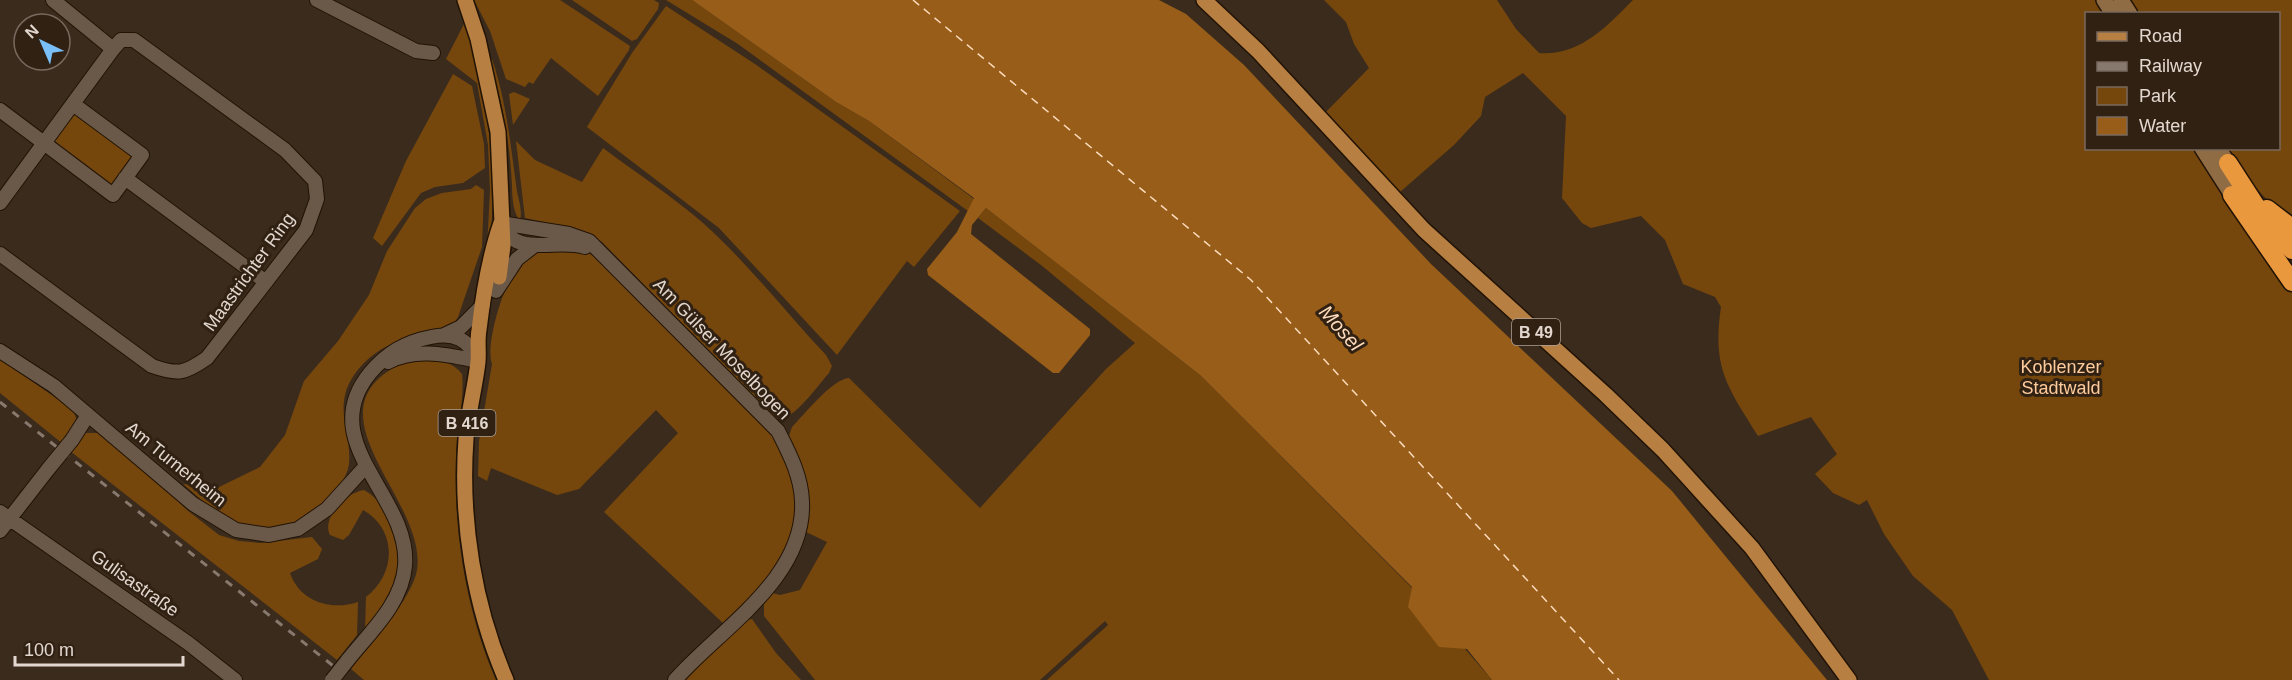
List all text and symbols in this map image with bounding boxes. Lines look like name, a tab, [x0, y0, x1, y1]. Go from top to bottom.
north arrow	[12, 12, 72, 72]
legend	[2085, 12, 2280, 150]
text: N	[22, 21, 42, 42]
text: Road	[2139, 26, 2182, 46]
text: Railway	[2139, 56, 2202, 76]
text: Park	[2139, 86, 2177, 106]
text: Water	[2139, 116, 2186, 136]
street label: Maastrichter Ring	[199, 209, 299, 335]
street label: Am Gülser Moselbogen	[649, 274, 795, 424]
water label: Mosel	[1315, 301, 1367, 356]
road number: B 49	[1512, 319, 1560, 345]
park label: Koblenzer Stadtwald	[2020, 357, 2102, 398]
road number: B 416	[438, 410, 496, 436]
street label: Am Turnerheim	[122, 418, 230, 510]
street label: Gulisastraße	[87, 546, 183, 620]
scale bar	[15, 629, 183, 667]
text: 100 m	[24, 640, 74, 660]

